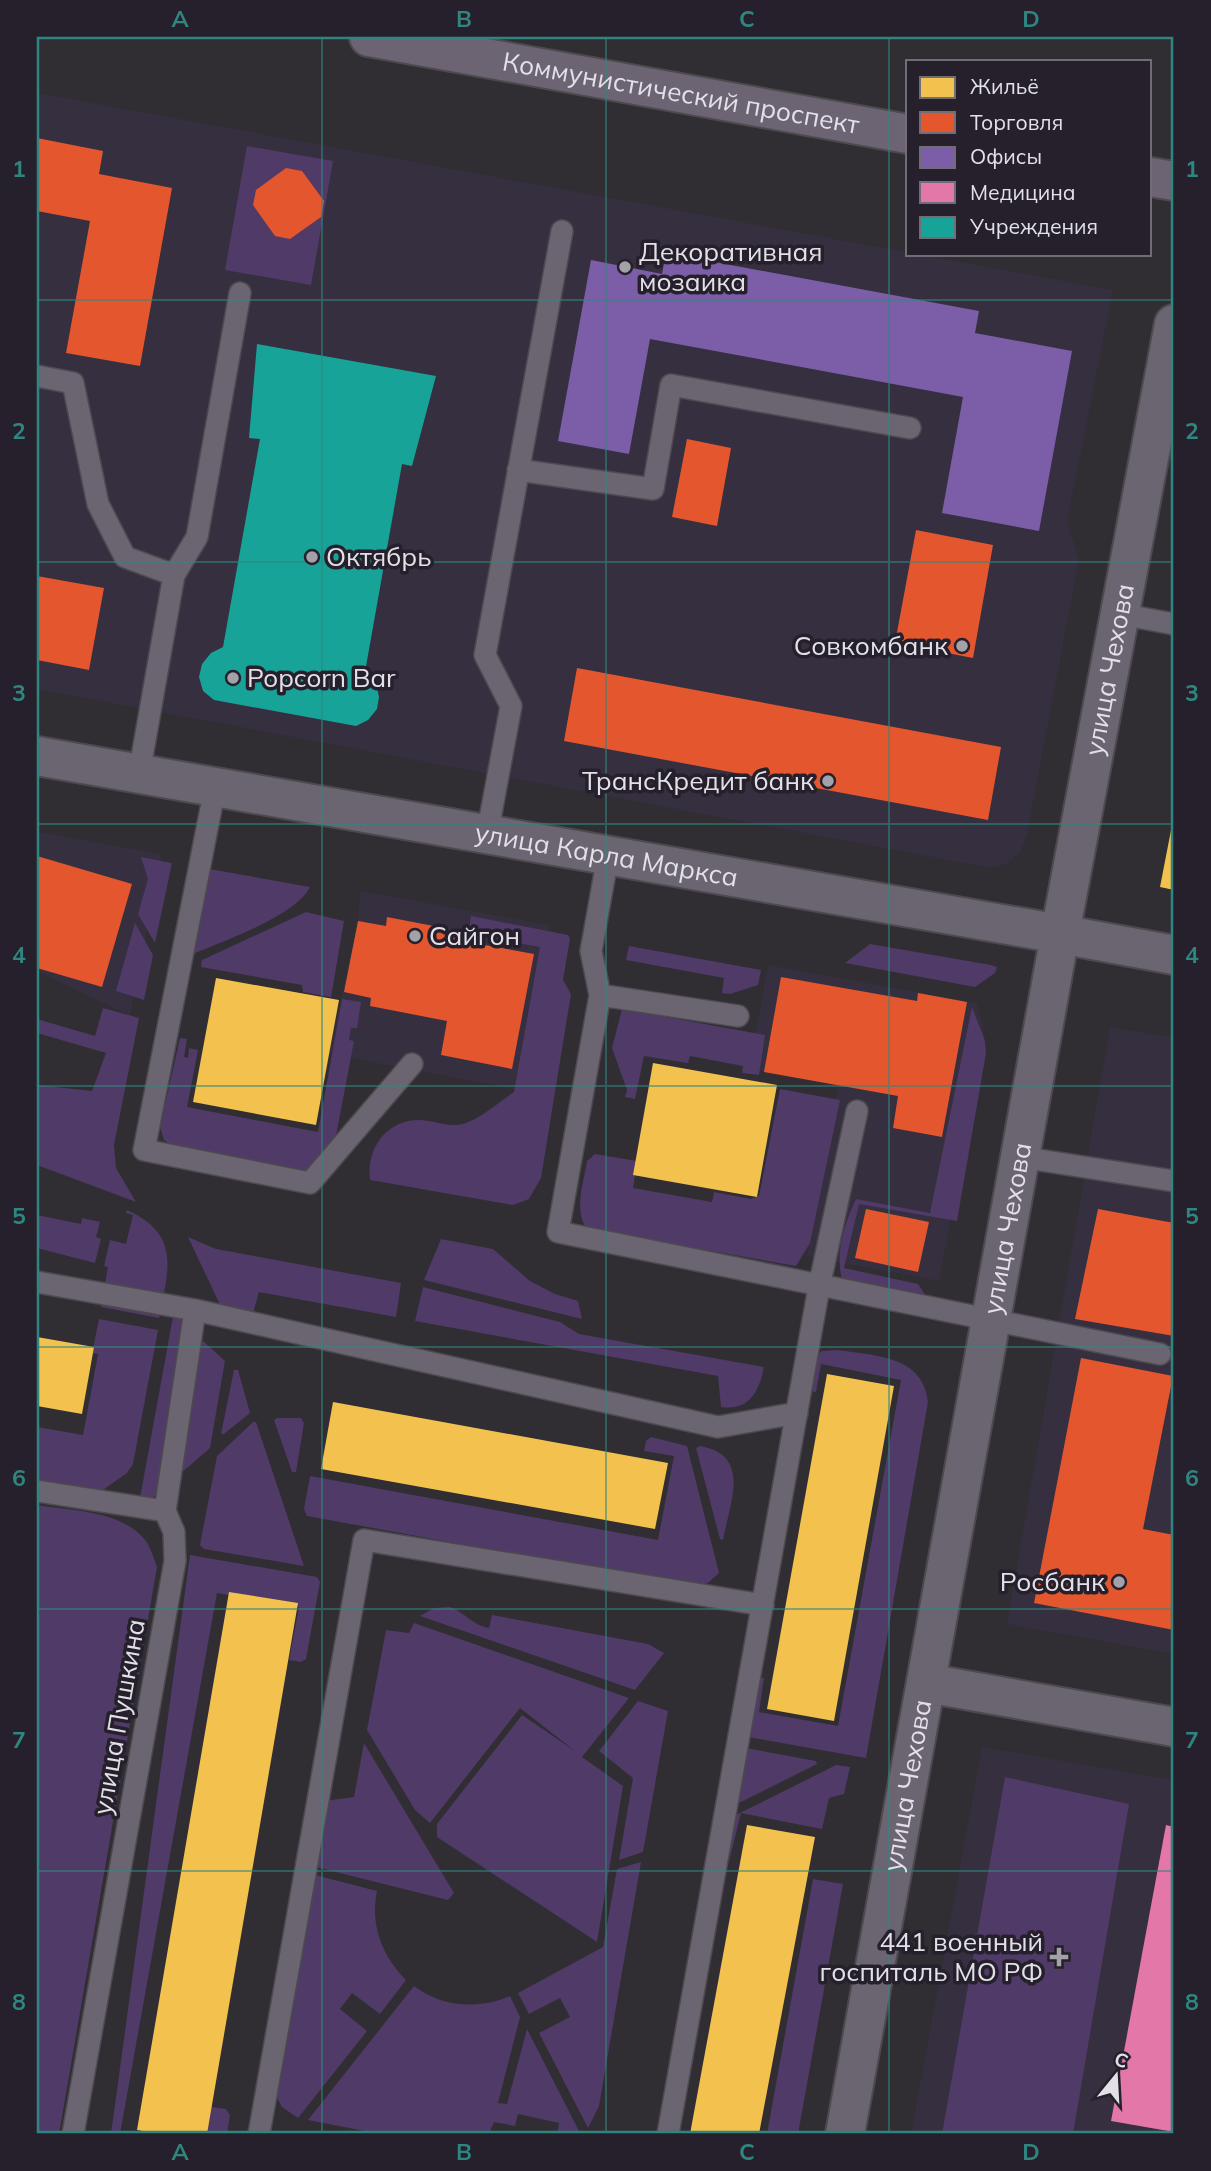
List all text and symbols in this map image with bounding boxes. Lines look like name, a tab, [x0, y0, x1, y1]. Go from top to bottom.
text: A	[171, 4, 189, 33]
text: B	[456, 4, 472, 33]
text: C	[739, 4, 755, 33]
text: D	[1022, 4, 1040, 33]
street label: Коммунистический проспект	[500, 44, 862, 141]
legend	[906, 60, 1152, 256]
text: Жильё	[970, 73, 1039, 99]
text: Торговля	[970, 109, 1063, 135]
text: Офисы	[970, 143, 1042, 169]
text: 1	[12, 154, 26, 183]
text: 1	[1185, 154, 1199, 183]
text: Медицина	[970, 179, 1076, 205]
text: Учреждения	[969, 213, 1098, 239]
place label: Декоративная мозаика	[639, 235, 823, 298]
marker: Декоративная мозаика	[617, 259, 633, 275]
text: 2	[12, 416, 26, 445]
text: 2	[1185, 416, 1199, 445]
place label: Октябрь	[326, 540, 431, 573]
marker: Октябрь	[304, 549, 320, 565]
street label: улица Чехова	[1077, 581, 1141, 758]
place label: Совкомбанк	[794, 629, 948, 662]
marker: Совкомбанк	[954, 638, 970, 654]
place label: Popcorn Bar	[247, 661, 396, 694]
marker: Popcorn Bar	[225, 670, 241, 686]
text: 3	[12, 678, 26, 707]
text: 3	[1185, 678, 1199, 707]
place label: ТрансКредит банк	[582, 764, 814, 797]
marker: ТрансКредит банк	[820, 773, 836, 789]
street label: улица Карла Маркса	[473, 816, 740, 894]
place label: Сайгон	[429, 919, 520, 952]
marker: Сайгон	[407, 928, 423, 944]
text: 4	[12, 940, 26, 969]
text: 4	[1185, 940, 1199, 969]
street label: улица Чехова	[975, 1140, 1038, 1317]
text: 5	[12, 1201, 26, 1230]
text: 5	[1185, 1201, 1199, 1230]
text: 6	[12, 1463, 26, 1492]
text: 6	[1185, 1463, 1199, 1492]
place label: Росбанк	[1000, 1565, 1105, 1598]
marker: Росбанк	[1111, 1574, 1127, 1590]
street label: улица Пушкина	[85, 1616, 152, 1818]
street label: улица Чехова	[875, 1697, 939, 1874]
text: 7	[12, 1725, 26, 1754]
text: 7	[1185, 1725, 1199, 1754]
place label: 441 военный госпиталь МО РФ	[820, 1925, 1043, 1988]
marker: 441 военный госпиталь МО РФ	[1049, 1947, 1069, 1967]
text: 8	[12, 1987, 26, 2016]
text: 8	[1185, 1987, 1199, 2016]
north arrow	[1082, 2042, 1152, 2112]
text: С	[1111, 2046, 1131, 2073]
text: A	[171, 2137, 189, 2166]
text: B	[456, 2137, 472, 2166]
text: C	[739, 2137, 755, 2166]
text: D	[1022, 2137, 1040, 2166]

